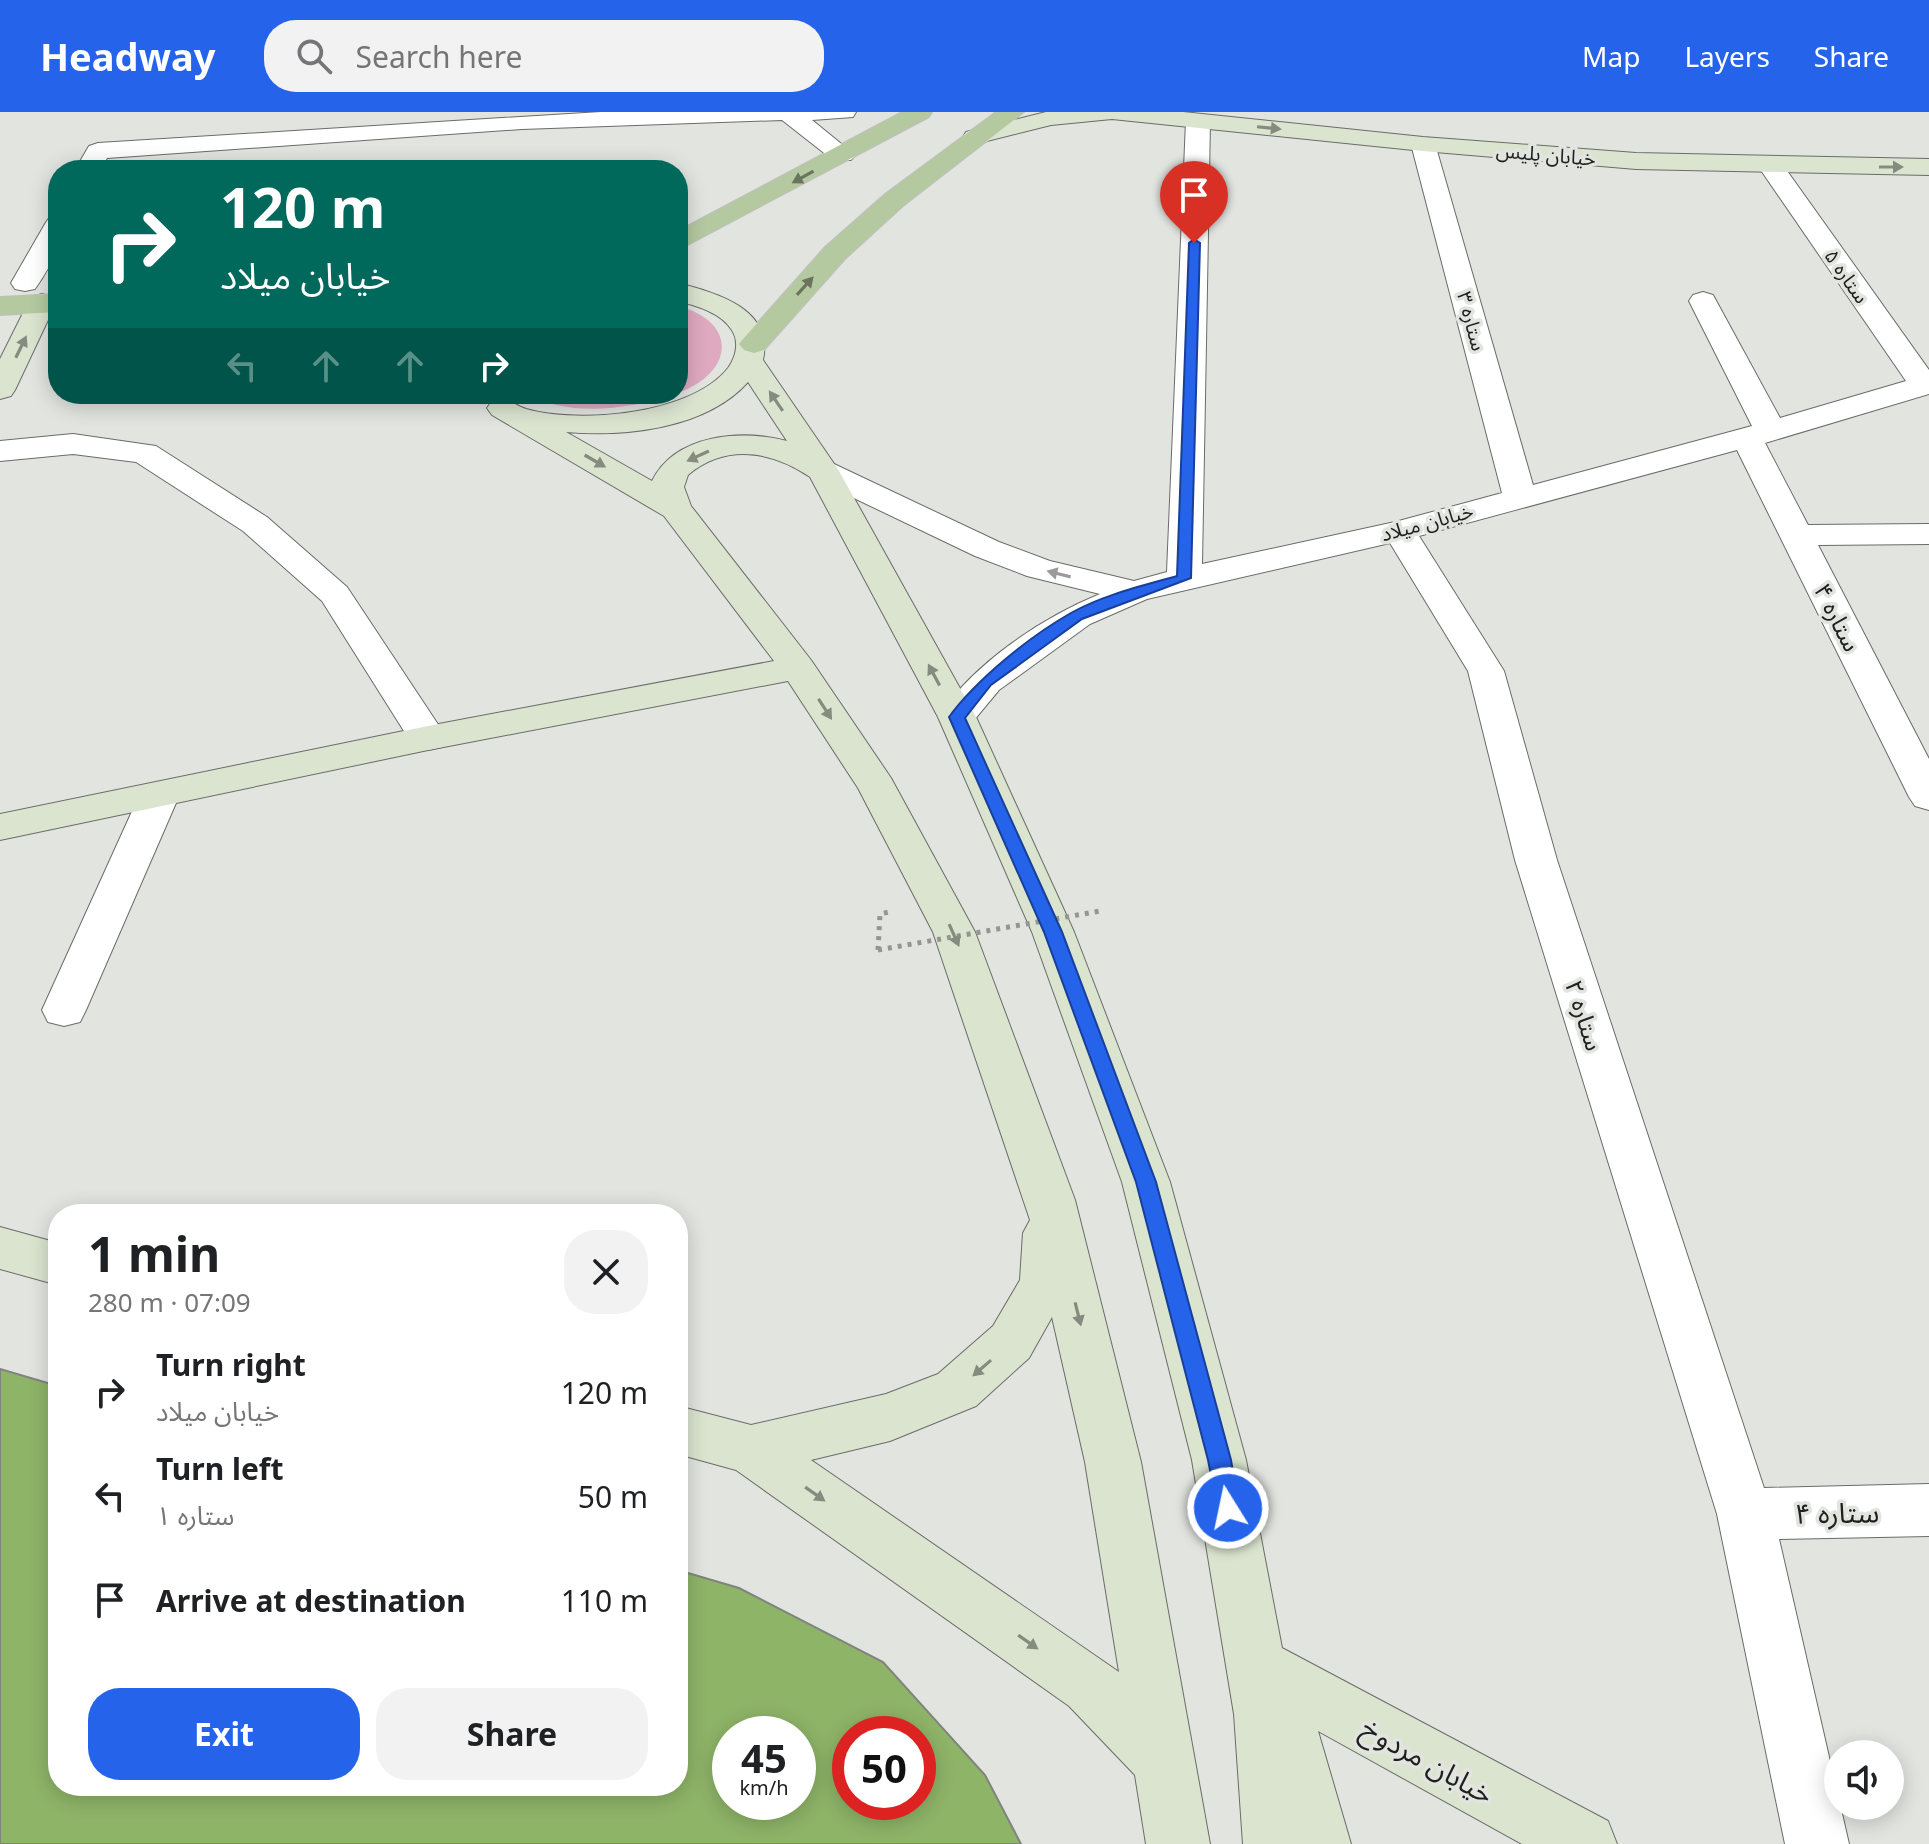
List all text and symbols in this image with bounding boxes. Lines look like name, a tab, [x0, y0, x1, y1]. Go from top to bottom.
search box	[264, 20, 824, 92]
text: Headway	[40, 30, 216, 82]
icon: search	[292, 34, 336, 78]
text: Search here	[356, 36, 522, 77]
text: Map	[1582, 37, 1640, 75]
text: Layers	[1684, 37, 1770, 75]
text: Share	[1814, 37, 1889, 75]
one-way arrow	[1257, 122, 1282, 135]
street label: خیابان پلیس	[1495, 136, 1597, 172]
pin	[1160, 161, 1228, 243]
one-way arrow	[1879, 161, 1904, 173]
text: 120 m	[220, 168, 385, 244]
one-way arrow	[792, 169, 814, 183]
icon: arrive	[1172, 173, 1216, 217]
icon: right	[88, 192, 192, 296]
street label: ستاره ۵	[1819, 244, 1875, 308]
text: خیابان میلاد	[220, 251, 390, 300]
one-way arrow	[796, 277, 814, 296]
street label: ستاره ۳	[1451, 288, 1493, 354]
one-way arrow	[14, 335, 28, 358]
icon: left	[220, 344, 264, 388]
icon: ahead	[304, 344, 348, 388]
icon: ahead	[388, 344, 432, 388]
icon: right	[472, 344, 516, 388]
one-way arrow	[769, 391, 784, 412]
one-way arrow	[686, 449, 709, 463]
one-way arrow	[584, 454, 606, 468]
street label: خیابان میلاد	[1378, 497, 1476, 547]
one-way arrow	[1047, 567, 1072, 579]
street label: ستاره ۴	[1807, 577, 1869, 657]
one-way arrow	[927, 664, 941, 686]
one-way arrow	[818, 698, 832, 720]
one-way arrow	[947, 923, 960, 947]
street label: ستاره ۲	[1558, 976, 1612, 1054]
text: 1 min	[88, 1221, 220, 1286]
button: close	[564, 1230, 648, 1314]
text: 280 m · 07:09	[88, 1284, 251, 1320]
one-way arrow	[1072, 1302, 1085, 1327]
text: Turn right	[156, 1344, 306, 1385]
one-way arrow	[972, 1359, 992, 1376]
icon: right	[88, 1370, 132, 1414]
text: 120 m	[561, 1372, 648, 1413]
text: خیابان میلاد	[156, 1393, 279, 1429]
text: Turn left	[156, 1448, 284, 1489]
position arrow	[1186, 1466, 1270, 1550]
icon: left	[88, 1474, 132, 1518]
text: 50 m	[578, 1476, 648, 1517]
one-way arrow	[804, 1486, 825, 1501]
street label: ستاره ۴	[1794, 1492, 1880, 1532]
text: ستاره ۱	[156, 1497, 234, 1533]
icon: arrive	[88, 1578, 132, 1622]
text: Arrive at destination	[156, 1580, 466, 1621]
text: 110 m	[561, 1580, 648, 1621]
one-way arrow	[1018, 1634, 1039, 1649]
button: Exit	[88, 1688, 360, 1780]
button: Share	[376, 1688, 648, 1780]
street label: خیابان مردوخ	[1354, 1708, 1501, 1815]
speed limit sign: 50	[832, 1716, 936, 1820]
text: 45	[741, 1730, 787, 1785]
map controls	[1824, 1740, 1904, 1820]
button: sound	[1824, 1740, 1904, 1820]
text: km/h	[739, 1774, 789, 1801]

